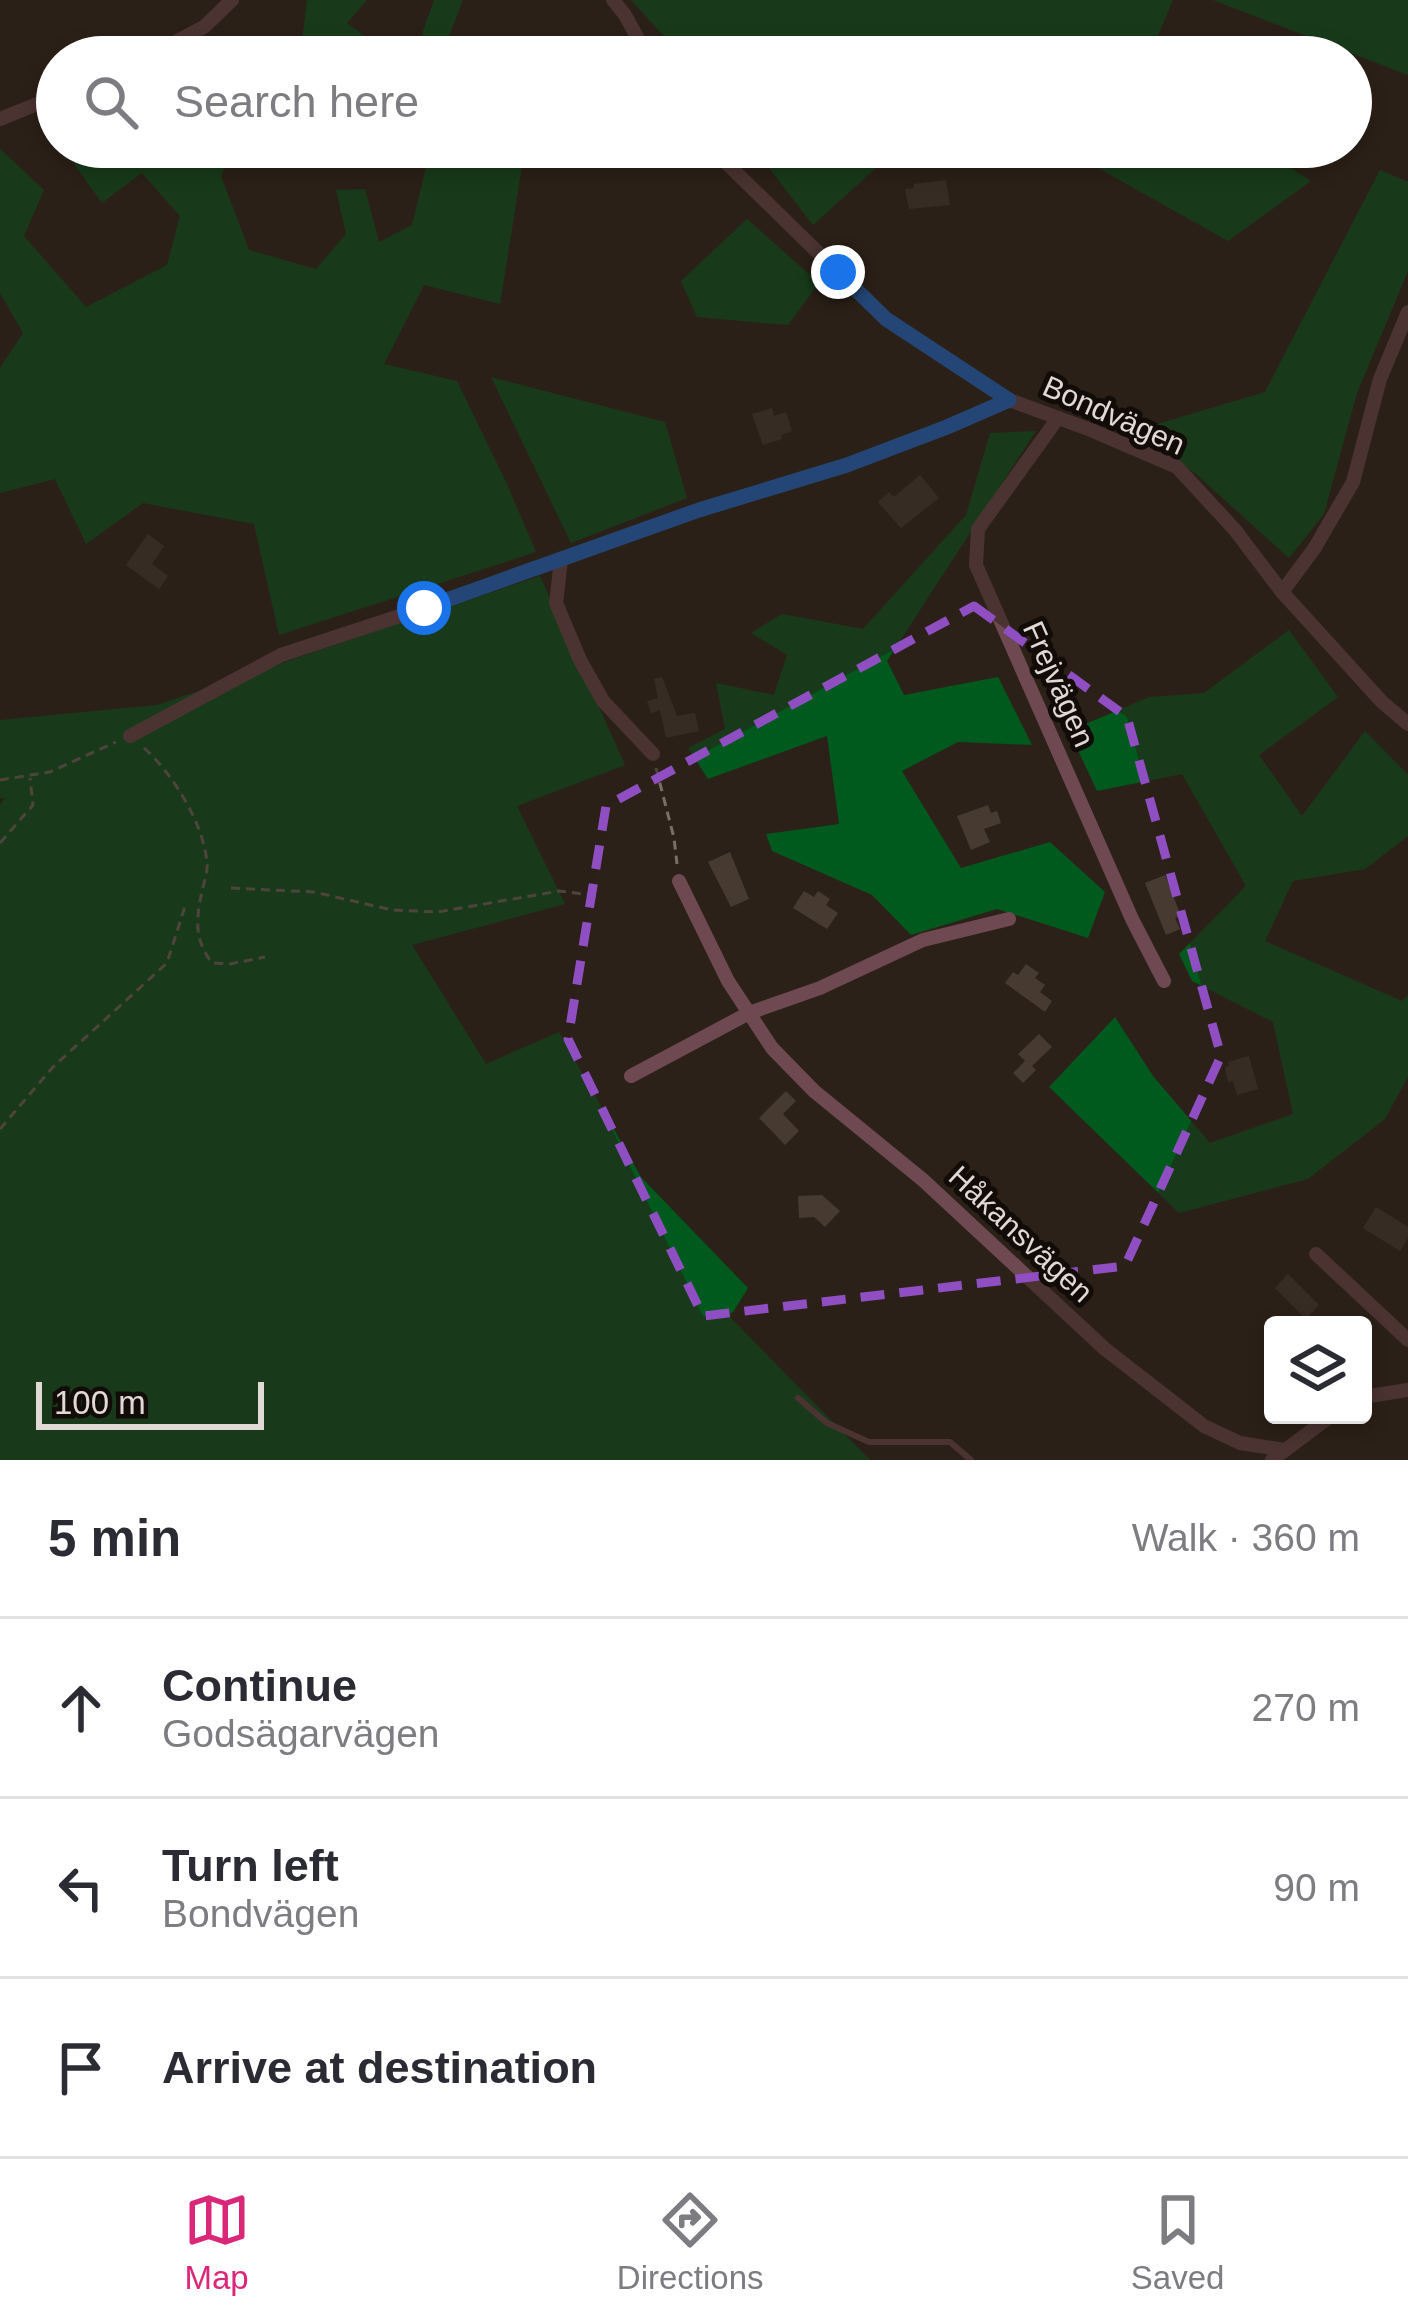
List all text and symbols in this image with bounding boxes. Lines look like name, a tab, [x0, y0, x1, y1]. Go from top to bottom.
search box	[36, 36, 1372, 168]
icon: search	[78, 69, 144, 135]
text: Search here	[174, 76, 419, 127]
route end	[811, 245, 865, 299]
street label: Bondvägen	[1038, 369, 1190, 461]
route start	[397, 581, 451, 635]
street label: Frejvägen	[1017, 616, 1101, 752]
street label: Håkansvägen	[943, 1159, 1099, 1309]
map controls	[1264, 1316, 1372, 1424]
button: layers	[1264, 1316, 1372, 1424]
scale bar	[36, 1376, 264, 1429]
text: 100 m	[54, 1384, 146, 1421]
text: 5 min	[48, 1510, 181, 1567]
text: Walk · 360 m	[1132, 1516, 1360, 1559]
text: Continue	[162, 1660, 357, 1711]
icon: ahead	[48, 1675, 114, 1741]
text: 270 m	[1252, 1686, 1360, 1729]
text: Godsägarvägen	[162, 1712, 440, 1755]
text: Turn left	[162, 1840, 339, 1891]
icon: left	[48, 1855, 114, 1921]
text: 90 m	[1273, 1866, 1360, 1909]
text: Bondvägen	[162, 1892, 359, 1935]
icon: arrive	[48, 2035, 114, 2101]
text: Arrive at destination	[162, 2042, 597, 2093]
tab: Map	[184, 2187, 250, 2297]
tab: Directions	[617, 2187, 764, 2297]
tab: Saved	[1131, 2187, 1224, 2297]

